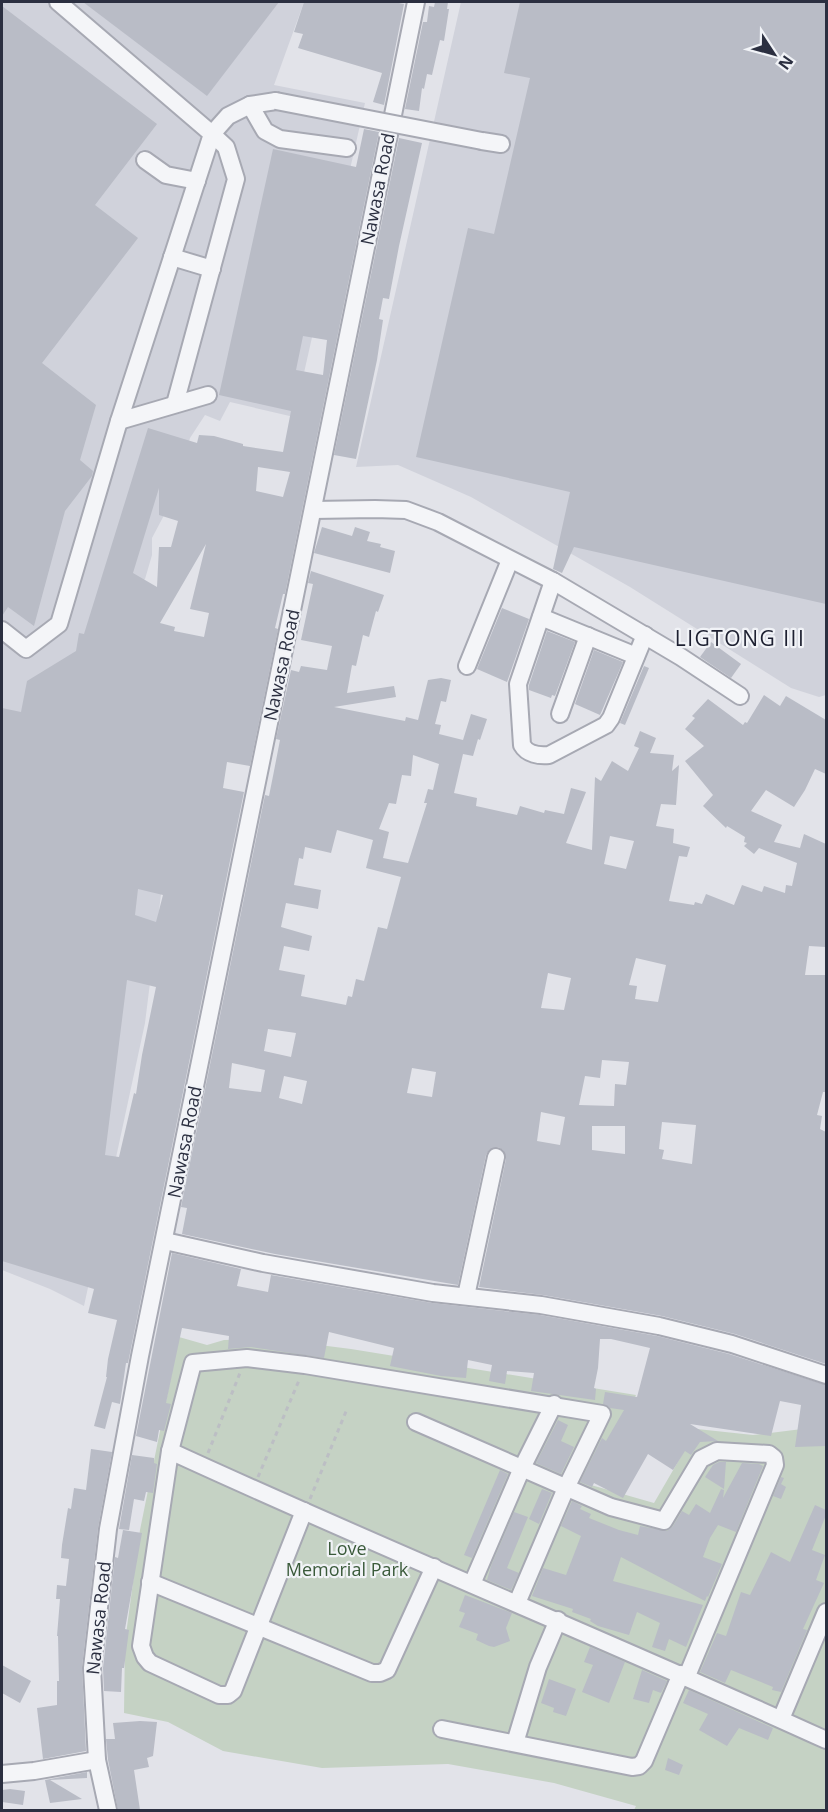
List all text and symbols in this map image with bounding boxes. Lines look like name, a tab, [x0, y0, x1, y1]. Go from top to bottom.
north arrow	[744, 24, 804, 84]
text: N	[773, 51, 799, 75]
street label: Nawasa Road	[354, 131, 400, 247]
street label: Nawasa Road	[257, 607, 305, 723]
district label: LIGTONG III	[675, 624, 805, 652]
street label: Nawasa Road	[161, 1084, 207, 1200]
park label: Love Memorial Park	[286, 1536, 409, 1581]
street label: Nawasa Road	[80, 1560, 116, 1676]

